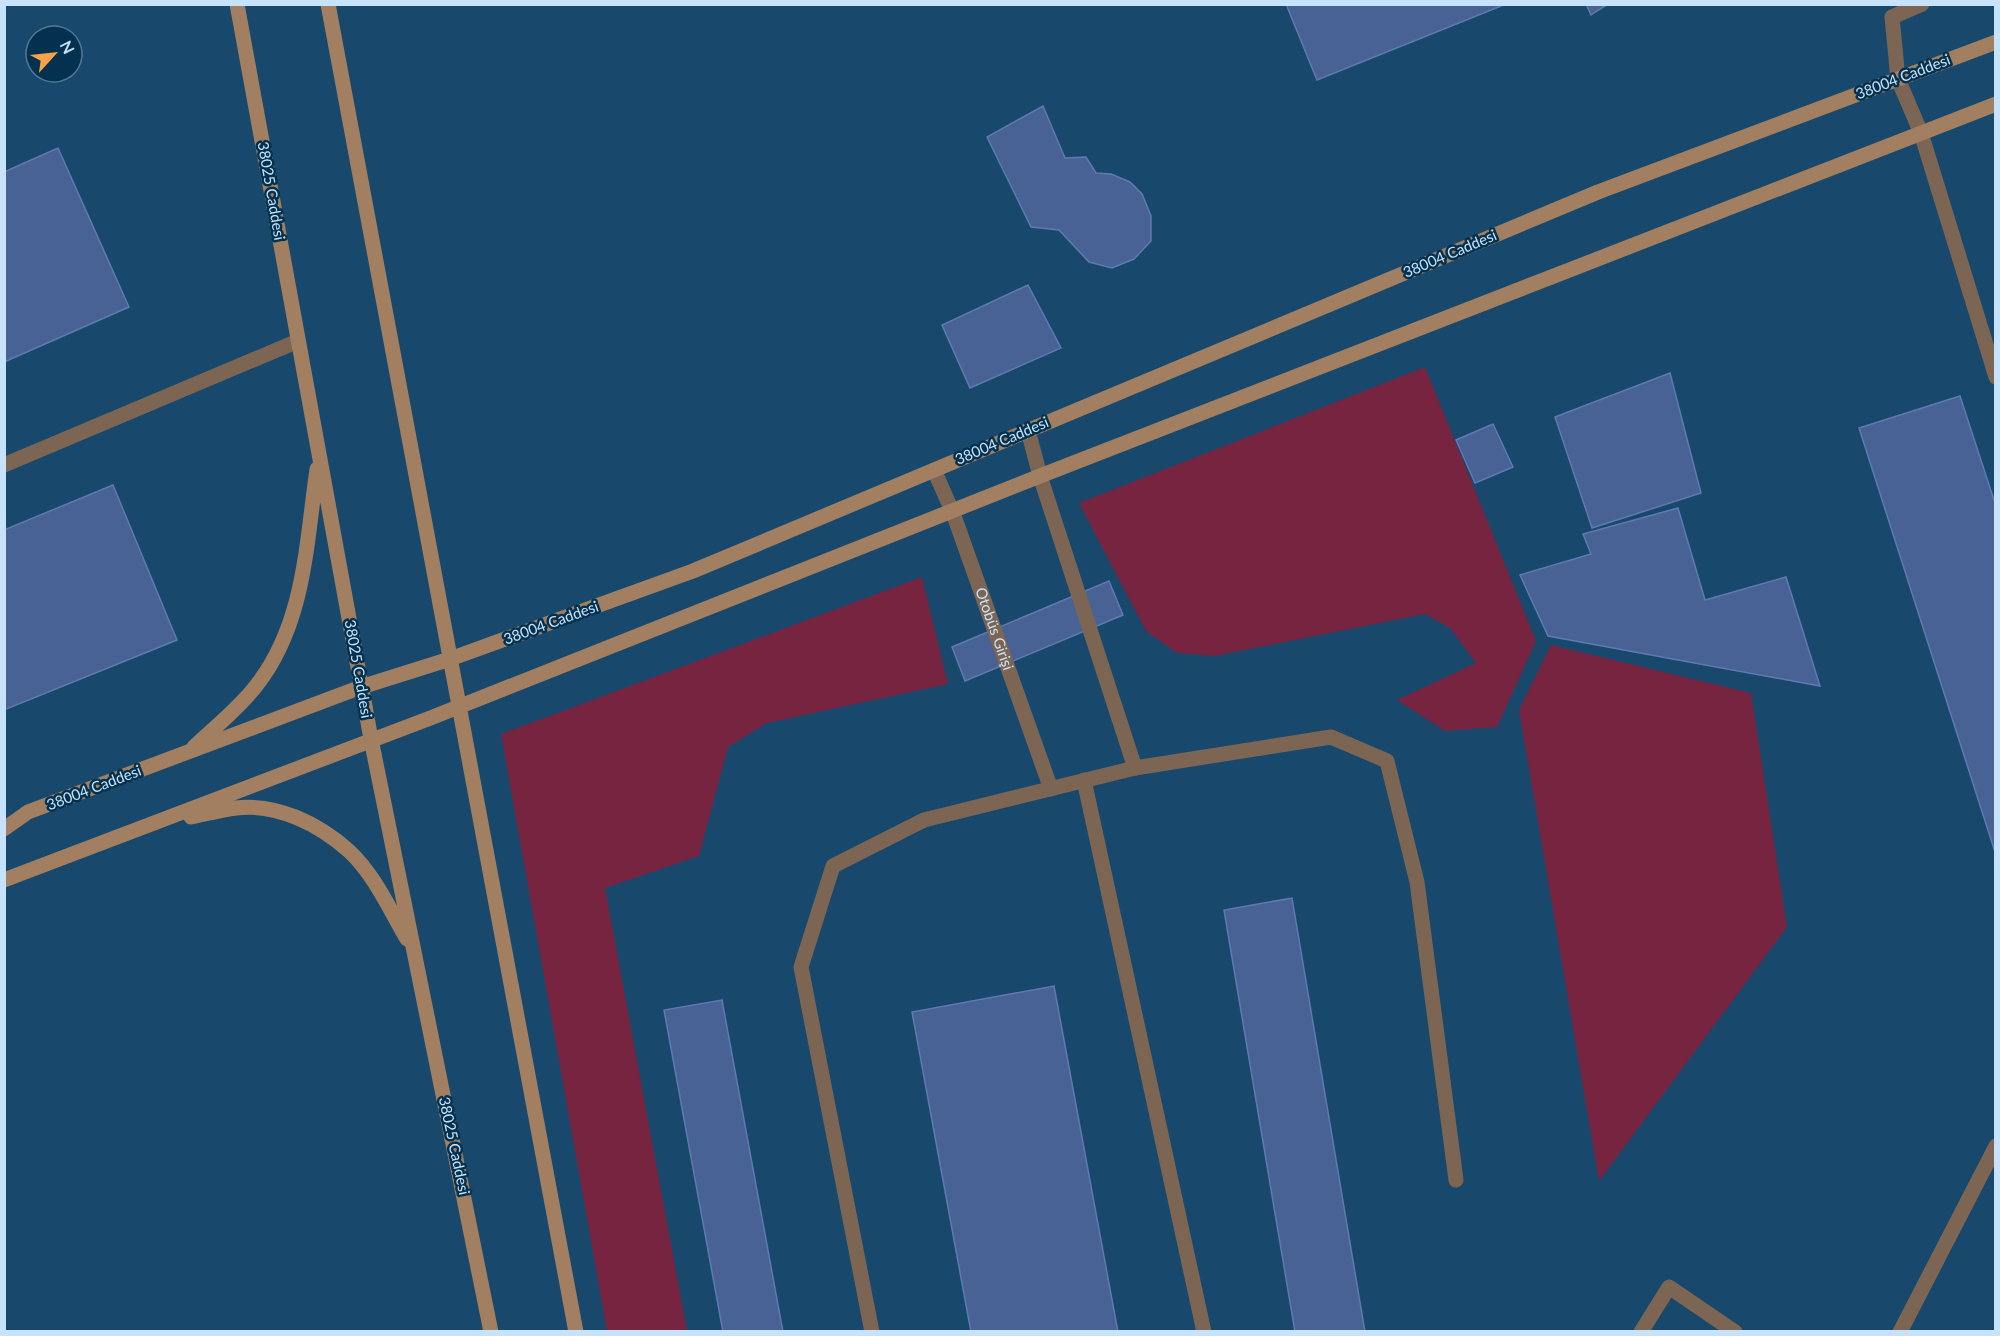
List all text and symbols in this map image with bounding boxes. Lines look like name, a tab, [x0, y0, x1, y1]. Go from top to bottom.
north arrow	[24, 24, 84, 84]
text: N	[57, 37, 79, 57]
street label: 38004 Caddesi	[1853, 50, 1952, 102]
street label: 38025 Caddesi	[254, 140, 289, 241]
street label: 38004 Caddesi	[1400, 225, 1499, 281]
street label: 38004 Caddesi	[952, 412, 1051, 468]
street label: Otobüs Girişi	[972, 585, 1018, 672]
street label: 38004 Caddesi	[501, 597, 601, 648]
street label: 38025 Caddesi	[341, 618, 376, 719]
street label: 38004 Caddesi	[44, 761, 143, 813]
street label: 38025 Caddesi	[436, 1095, 474, 1196]

